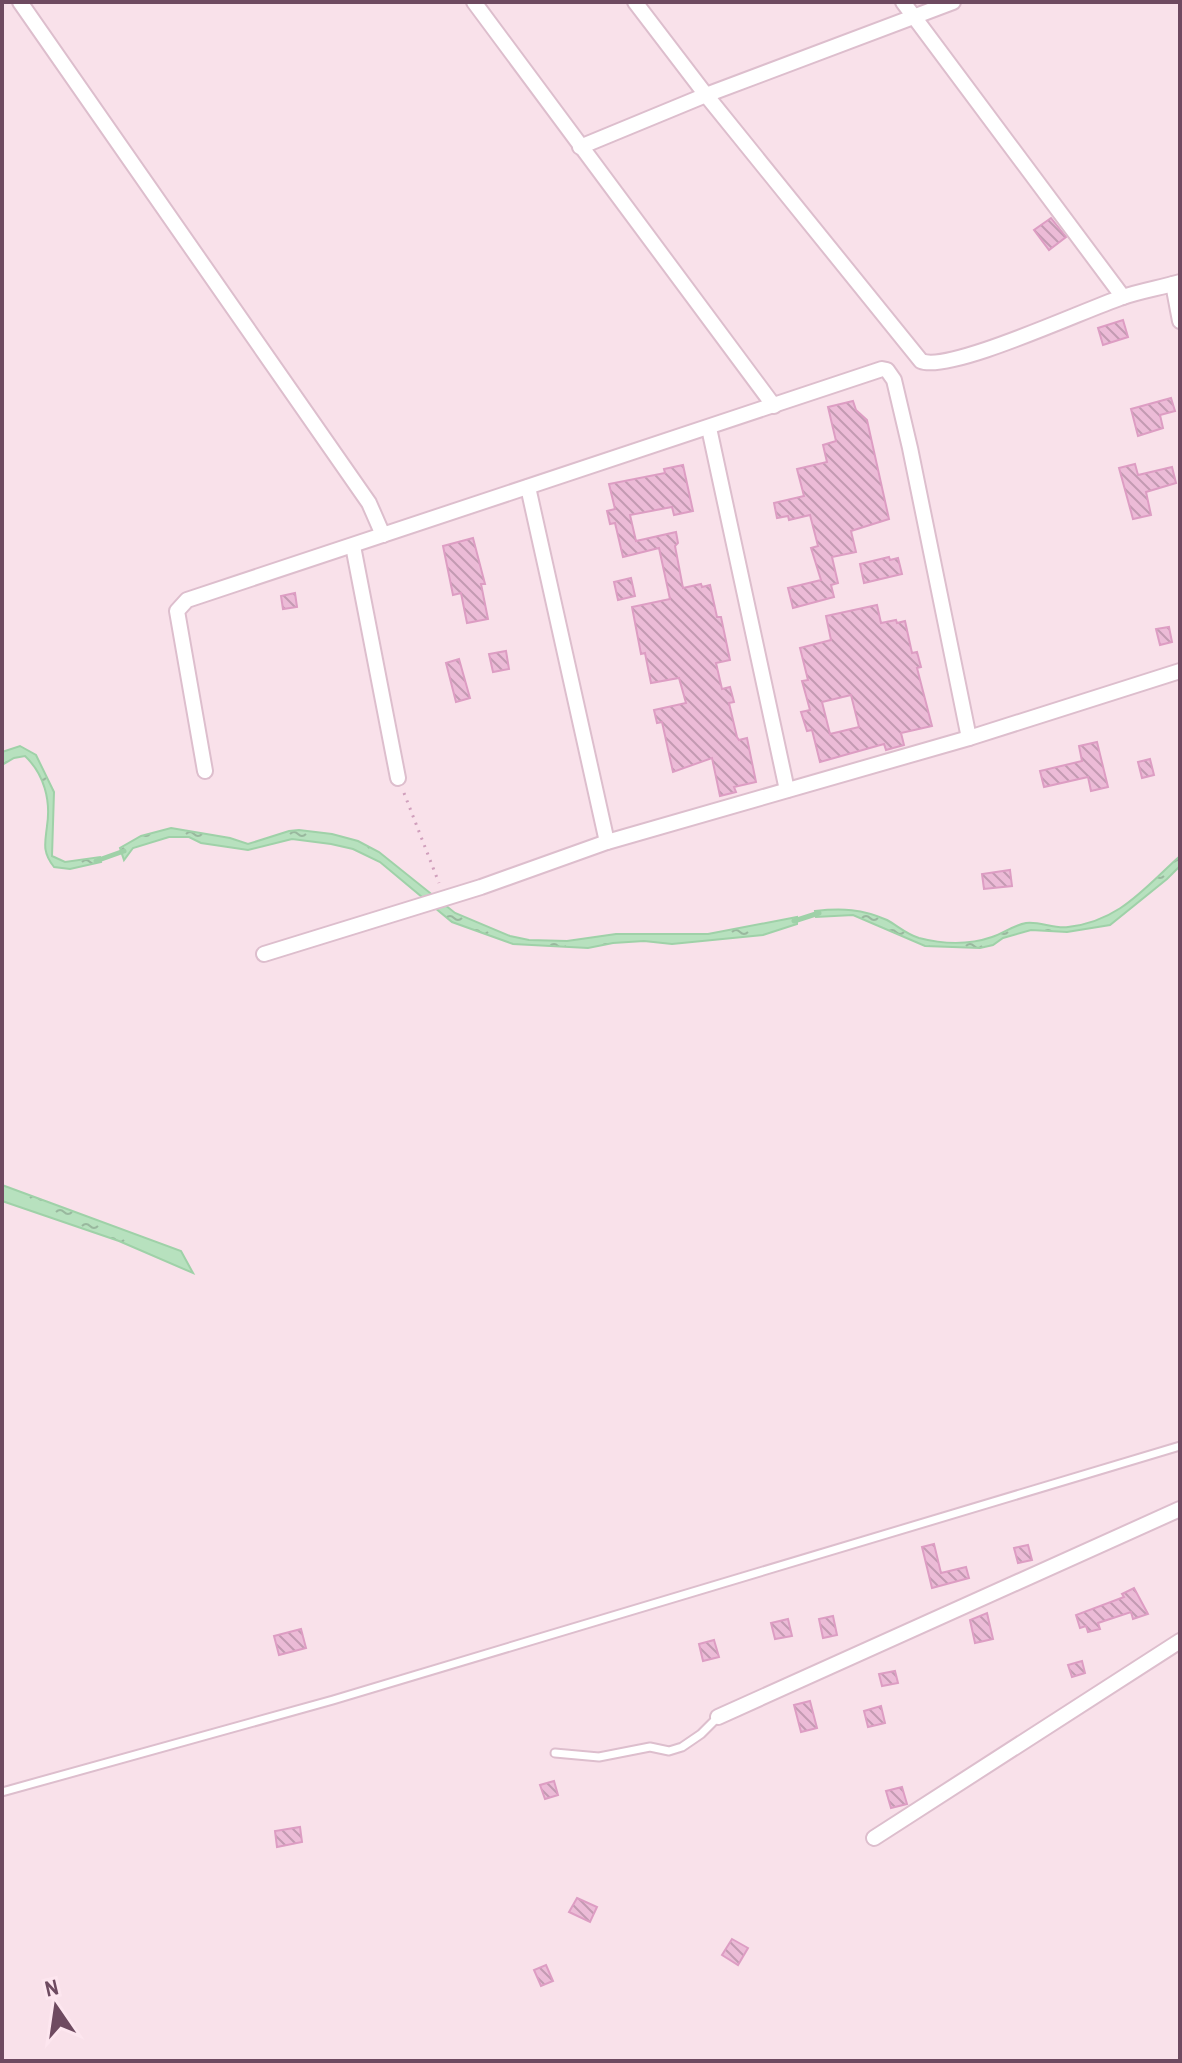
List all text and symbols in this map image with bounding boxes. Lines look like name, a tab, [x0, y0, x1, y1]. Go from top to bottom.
north arrow	[16, 1967, 96, 2047]
text: N	[42, 1971, 61, 2004]

